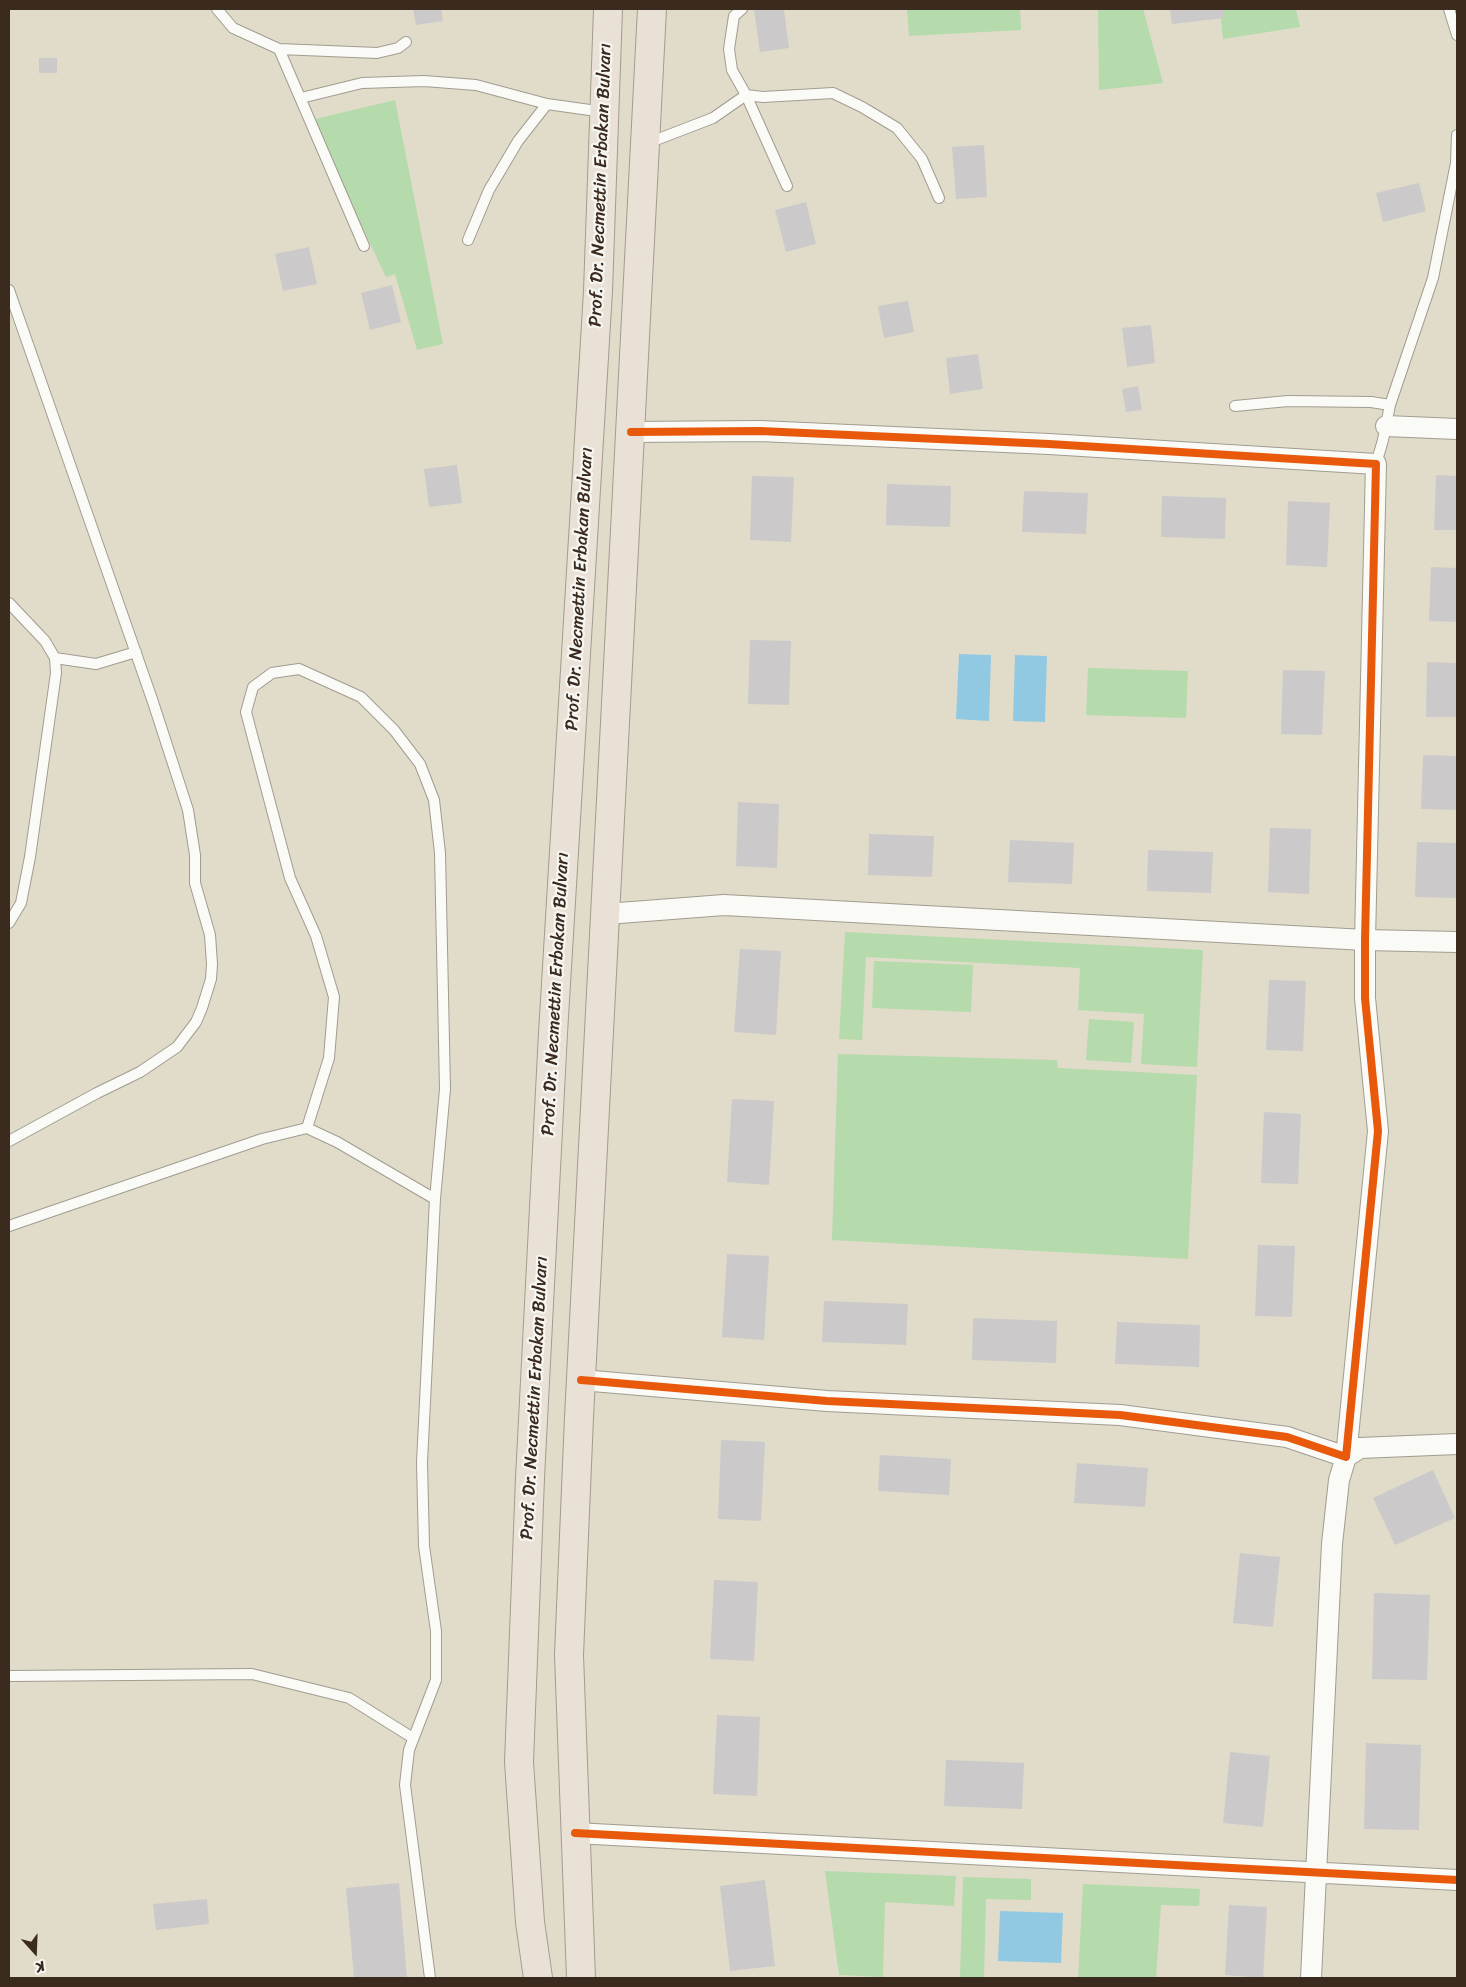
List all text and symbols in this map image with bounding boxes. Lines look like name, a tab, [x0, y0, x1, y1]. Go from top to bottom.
street label: Prof. Dr. Necmettin Erbakan Bulvarı	[585, 43, 617, 327]
street label: Prof. Dr. Necmettin Erbakan Bulvarı	[562, 447, 598, 731]
street label: Prof. Dr. Necmettin Erbakan Bulvarı	[538, 852, 574, 1136]
street label: Prof. Dr. Necmettin Erbakan Bulvarı	[517, 1256, 553, 1540]
north arrow	[10, 1927, 60, 1977]
text: K	[32, 1953, 49, 1980]

